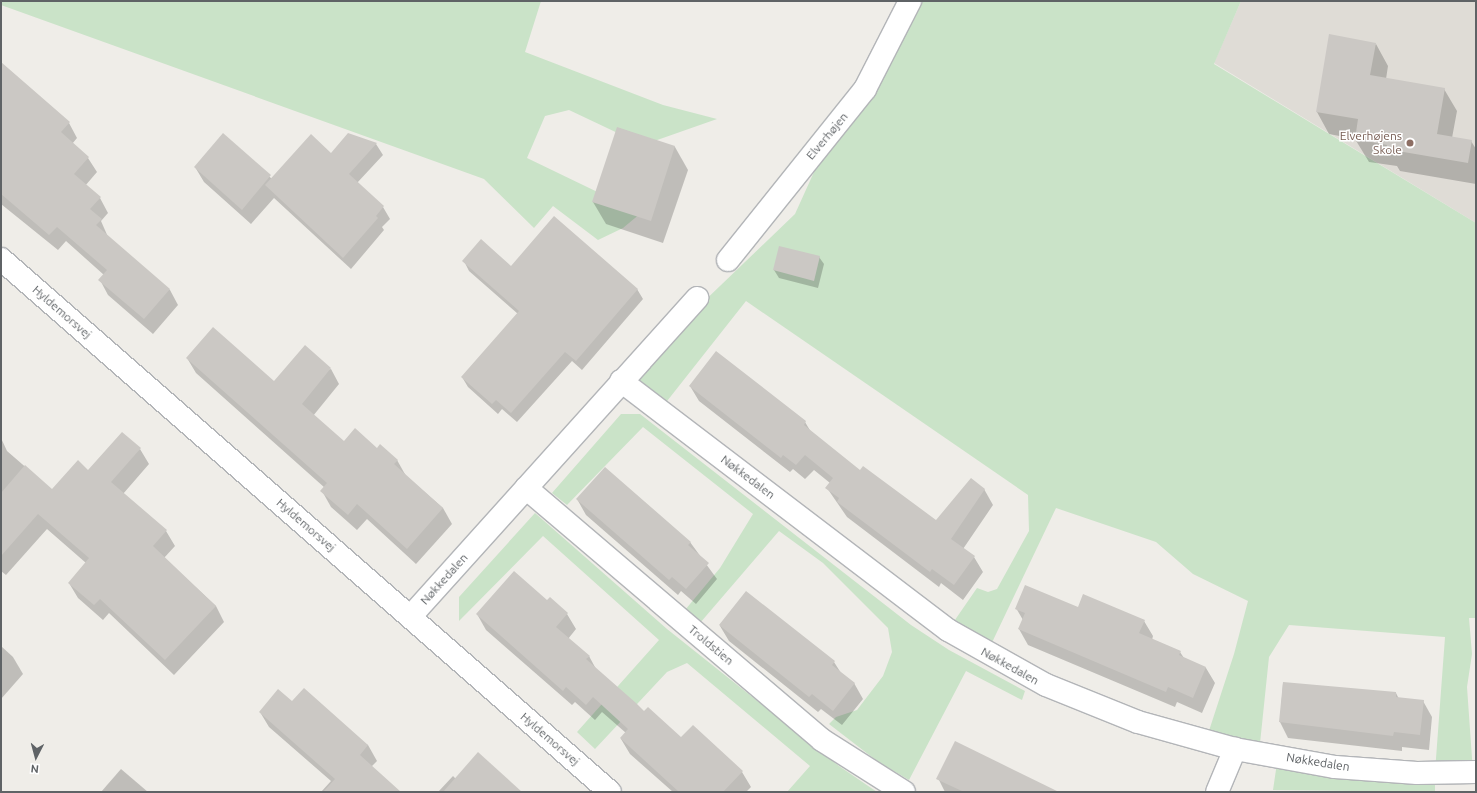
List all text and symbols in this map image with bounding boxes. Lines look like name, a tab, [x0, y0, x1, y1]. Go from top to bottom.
street label: Elverhøjen	[803, 109, 851, 163]
place label: Elverhøjens Skole	[1340, 129, 1402, 157]
marker: Elverhøjens Skole	[1405, 138, 1415, 148]
street label: Hyldemorsvej	[30, 282, 94, 342]
street label: Nøkkedalen	[718, 452, 778, 502]
street label: Hyldemorsvej	[274, 495, 338, 555]
street label: Nøkkedalen	[417, 550, 471, 608]
street label: Troldstien	[686, 622, 736, 668]
street label: Nøkkedalen	[979, 644, 1041, 688]
street label: Hyldemorsvej	[518, 709, 582, 769]
north arrow	[16, 737, 56, 777]
street label: Nøkkedalen	[1285, 750, 1351, 774]
text: N	[30, 763, 39, 775]

